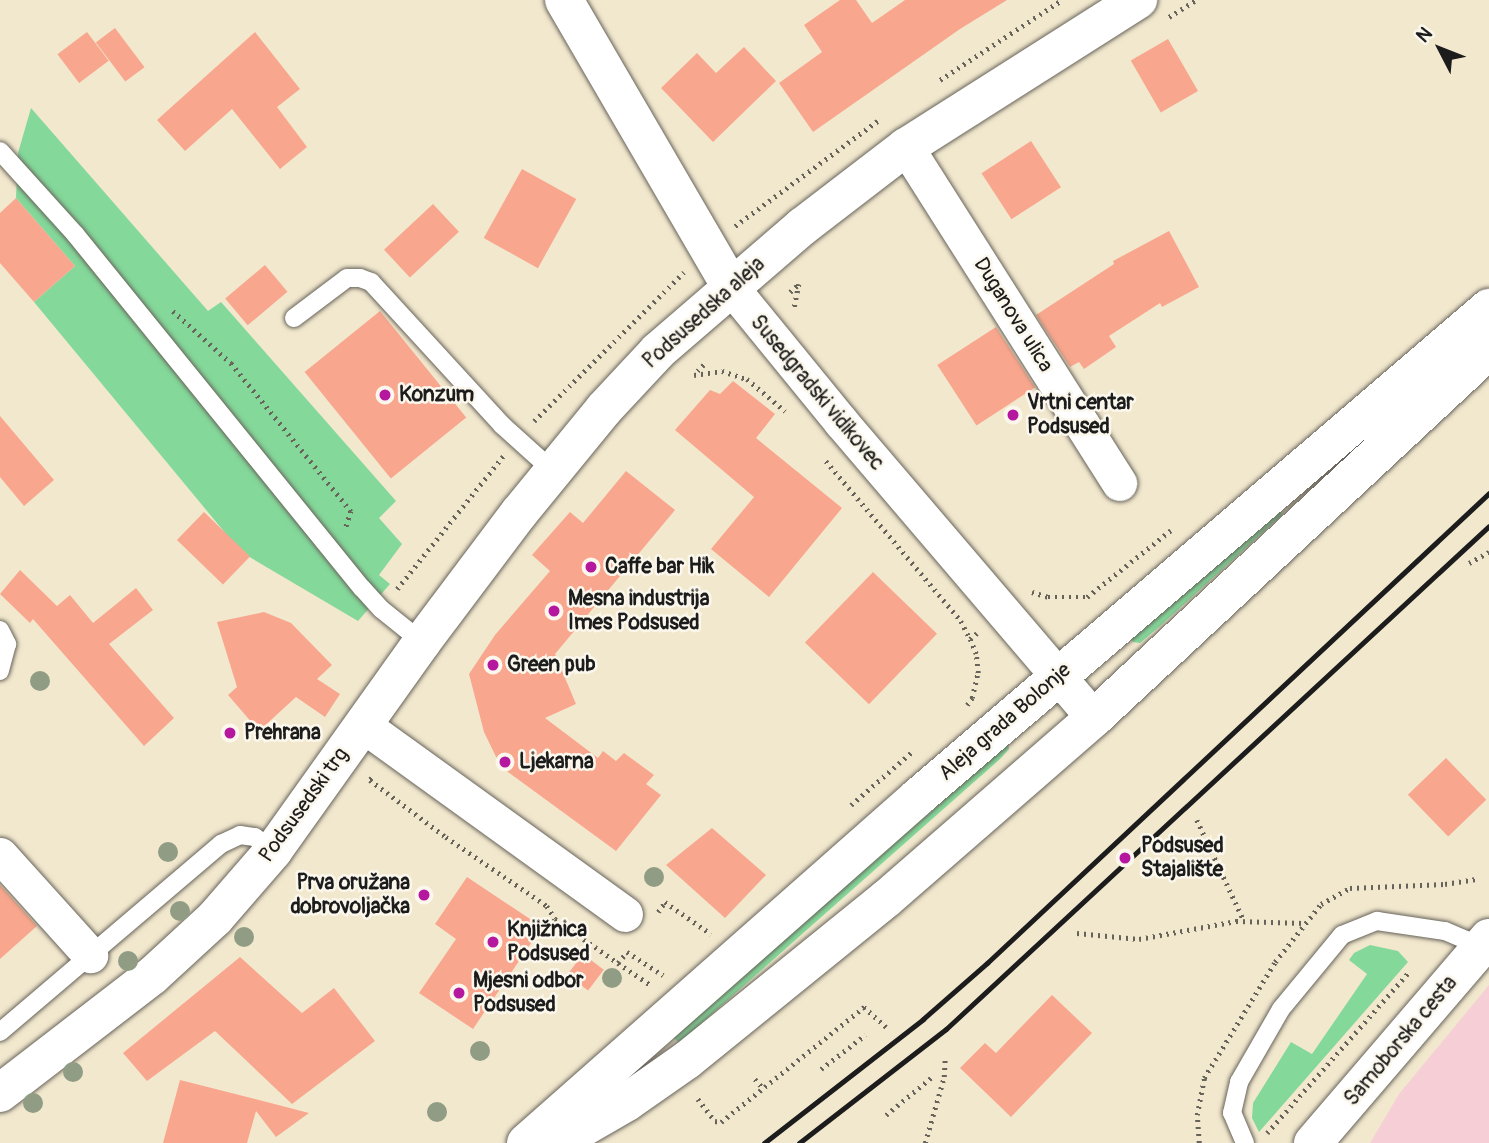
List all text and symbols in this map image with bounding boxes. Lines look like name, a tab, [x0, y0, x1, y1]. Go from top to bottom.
north arrow	[1405, 14, 1475, 84]
text: N	[1411, 22, 1438, 48]
street label: Podsusedska aleja	[638, 252, 770, 374]
street label: Duganova ulica	[968, 253, 1058, 377]
street label: Susedgradski vidikovec	[745, 310, 889, 476]
place label: Konzum	[399, 382, 474, 408]
marker: Konzum	[377, 387, 393, 403]
place label: Vrtni centar Podsused	[1027, 390, 1134, 440]
marker: Vrtni centar Podsused	[1005, 407, 1021, 423]
place label: Caffe bar Hik	[605, 554, 714, 580]
marker: Caffe bar Hik	[583, 559, 599, 575]
place label: Mesna industrija Imes Podsused	[568, 586, 709, 636]
marker: Mesna industrija Imes Podsused	[546, 603, 562, 619]
place label: Green pub	[507, 652, 596, 678]
marker: Green pub	[485, 657, 501, 673]
street label: Aleja grada Bolonje	[934, 658, 1076, 786]
place label: Prehrana	[244, 720, 321, 746]
marker: Prehrana	[222, 725, 238, 741]
street label: Podsusedski trg	[254, 743, 354, 867]
place label: Ljekarna	[519, 749, 594, 775]
marker: Ljekarna	[497, 754, 513, 770]
place label: Podsused Stajalište	[1141, 833, 1224, 883]
marker: Podsused Stajalište	[1115, 848, 1135, 868]
place label: Prva oružana dobrovoljačka	[290, 870, 410, 920]
marker: Prva oružana dobrovoljačka	[416, 887, 432, 903]
place label: Knjižnica Podsused	[507, 917, 590, 967]
marker: Knjižnica Podsused	[485, 934, 501, 950]
place label: Mjesni odbor Podsused	[473, 968, 584, 1018]
street label: Samoborska cesta	[1339, 971, 1463, 1111]
marker: Mjesni odbor Podsused	[451, 985, 467, 1001]

